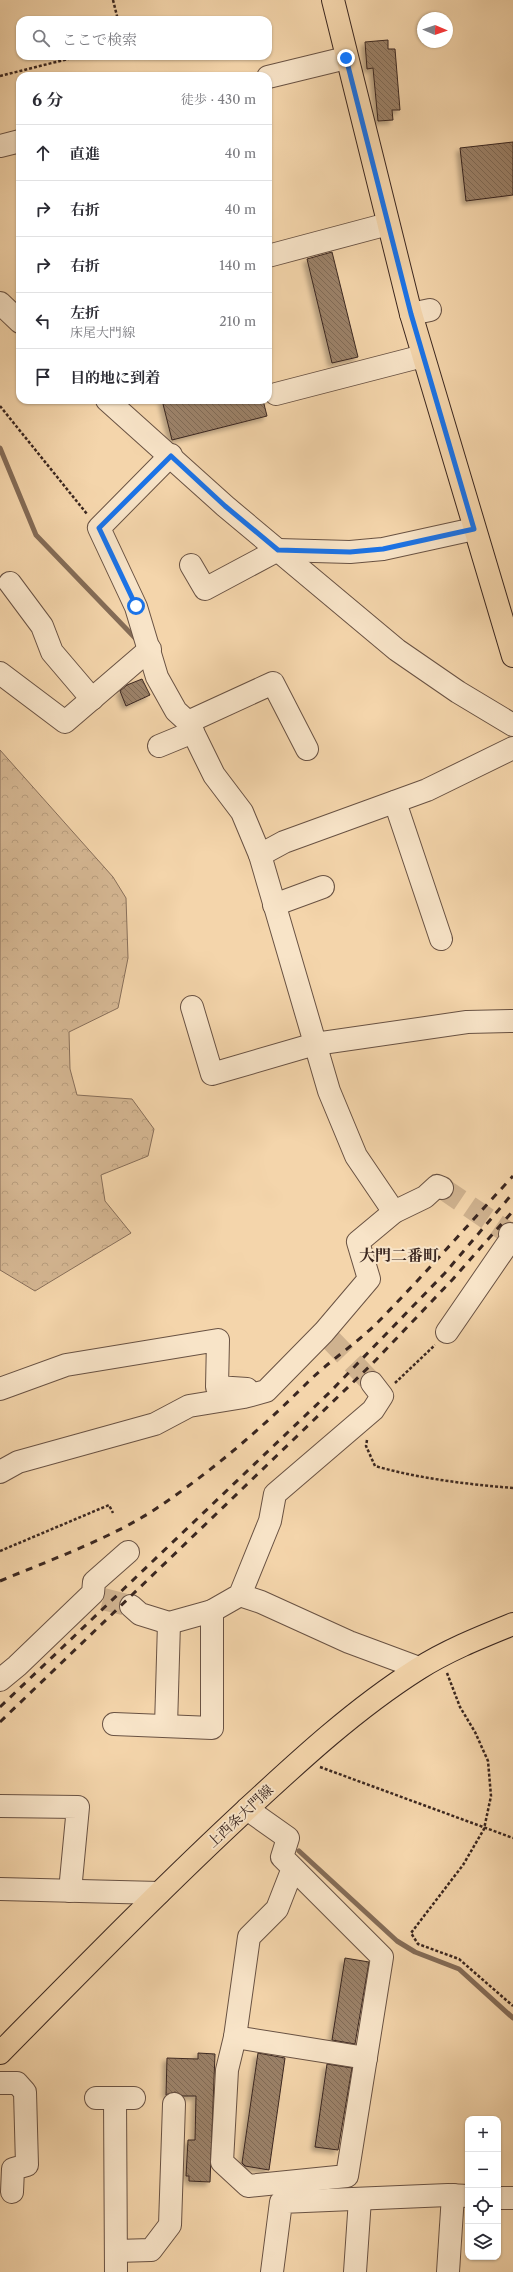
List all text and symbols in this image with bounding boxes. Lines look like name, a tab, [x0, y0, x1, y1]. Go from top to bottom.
north arrow	[417, 12, 453, 48]
search box	[16, 16, 272, 60]
icon: search	[30, 27, 52, 49]
text: ここで検索	[62, 30, 137, 49]
route end	[337, 49, 355, 67]
text: 6 分	[32, 90, 63, 110]
text: 徒歩 · 430 m	[181, 91, 256, 107]
icon: ahead	[32, 142, 54, 164]
text: 直進	[70, 144, 100, 163]
text: 40 m	[225, 145, 256, 161]
icon: right	[32, 198, 54, 220]
text: 右折	[70, 200, 100, 219]
text: 40 m	[225, 201, 256, 217]
icon: right	[32, 254, 54, 276]
text: 右折	[70, 256, 100, 275]
text: 140 m	[219, 257, 256, 273]
text: 左折	[70, 303, 100, 322]
icon: left	[32, 310, 54, 332]
text: 210 m	[219, 313, 256, 329]
text: 床尾大門線	[70, 324, 135, 340]
icon: arrive	[32, 366, 54, 388]
text: 目的地に到着	[70, 368, 160, 387]
route start	[127, 597, 145, 615]
district label: 大門二番町	[359, 1245, 439, 1265]
street label: 上西条大門線	[203, 1781, 277, 1851]
map controls	[465, 2116, 501, 2260]
button: +	[465, 2116, 501, 2152]
button: −	[465, 2152, 501, 2188]
button: locate	[465, 2188, 501, 2224]
button: layers	[465, 2224, 501, 2260]

